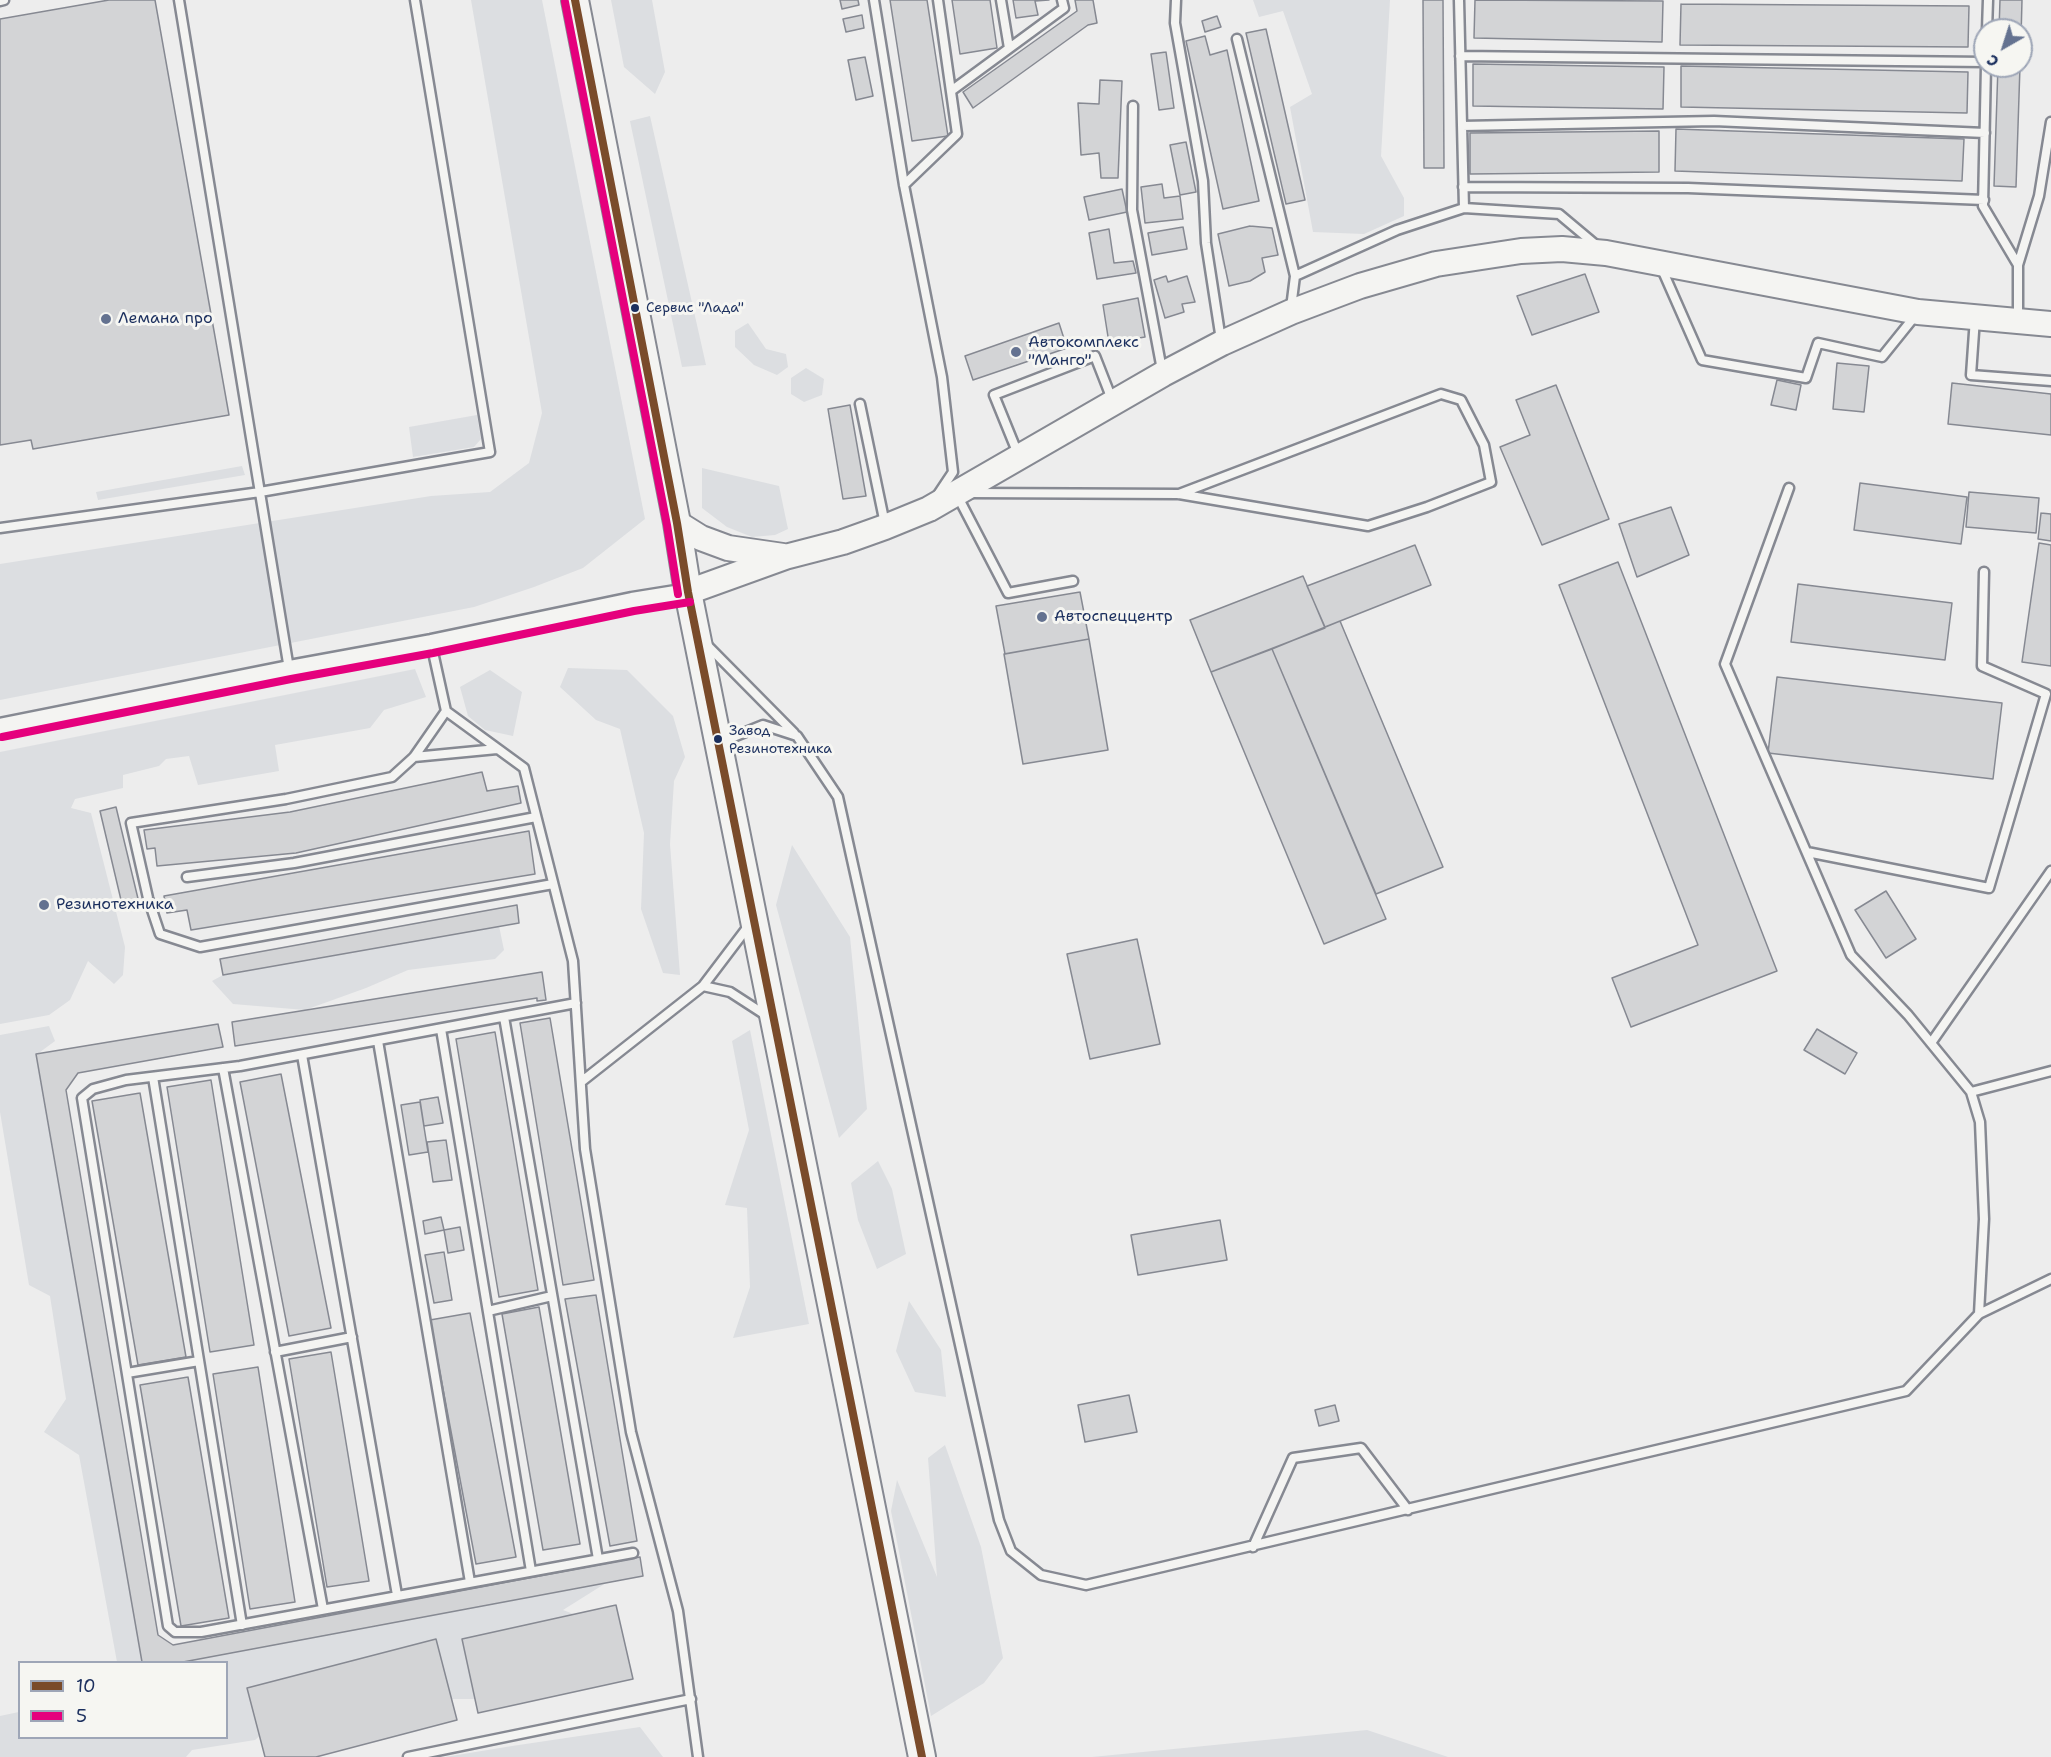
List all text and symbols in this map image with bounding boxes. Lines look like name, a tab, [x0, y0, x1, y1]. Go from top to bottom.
north arrow	[1973, 18, 2033, 78]
text: С	[1982, 50, 2003, 72]
place label: Сервис "Лада"	[646, 300, 744, 316]
marker: Сервис "Лада"	[629, 302, 641, 314]
place label: Лемана про	[118, 309, 213, 329]
marker: Лемана про	[99, 312, 113, 326]
place label: Автокомплекс "Манго"	[1028, 333, 1139, 371]
marker: Автокомплекс "Манго"	[1009, 345, 1023, 359]
place label: Автоспеццентр	[1054, 607, 1173, 627]
marker: Автоспеццентр	[1035, 610, 1049, 624]
place label: Завод Резинотехника	[729, 723, 832, 756]
marker: Завод Резинотехника	[712, 733, 724, 745]
place label: Резинотехника	[56, 895, 174, 915]
marker: Резинотехника	[37, 898, 51, 912]
legend	[18, 1661, 228, 1739]
text: 10	[76, 1674, 96, 1698]
text: 5	[76, 1704, 87, 1728]

